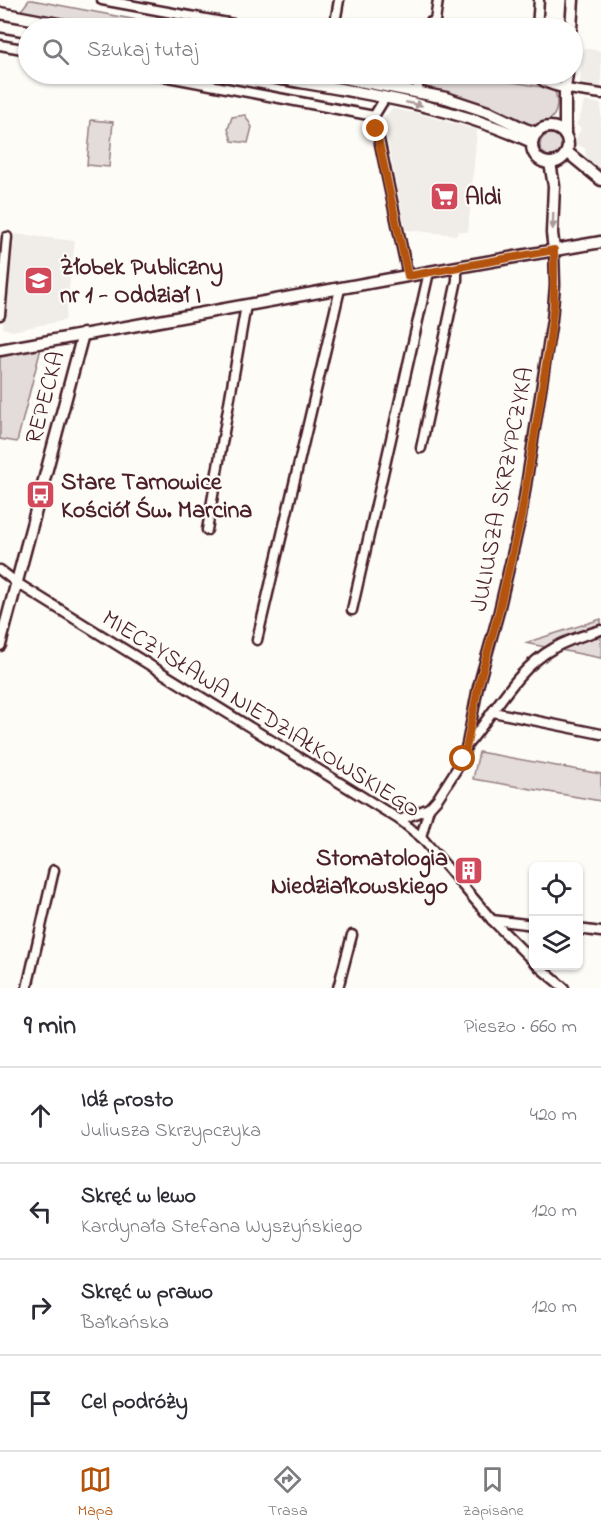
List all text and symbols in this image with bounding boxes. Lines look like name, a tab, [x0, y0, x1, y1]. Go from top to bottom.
search box	[18, 18, 583, 84]
icon: search	[39, 35, 72, 68]
text: Szukaj tutaj	[87, 35, 198, 67]
one-way arrow	[405, 100, 424, 109]
route end	[362, 115, 388, 141]
supermarket icon: Aldi	[428, 180, 460, 212]
place label: Aldi	[465, 181, 502, 216]
one-way arrow	[548, 211, 557, 230]
place label: Żłobek Publiczny nr 1 - Oddział I	[60, 251, 223, 314]
school or university icon: Żłobek Publiczny nr 1 - Oddział I	[23, 264, 55, 296]
street label: REPECKA	[17, 348, 76, 448]
street label: JULIUSZA SKRZYPCZYKA	[463, 364, 544, 615]
place label: Stare Tarnowice Kościół Św. Marcina	[61, 466, 252, 529]
bus stop icon: Stare Tarnowice Kościół Św. Marcina	[24, 479, 56, 511]
street label: MIECZYSŁAWA NIEDZIAŁKOWSKIEGO	[94, 602, 427, 828]
route start	[449, 745, 475, 771]
place label: Stomatologia Niedziałkowskiego	[271, 842, 448, 906]
building icon: Stomatologia Niedziałkowskiego	[453, 855, 485, 887]
map controls	[529, 862, 583, 970]
button: locate	[529, 862, 583, 916]
button: layers	[529, 916, 583, 970]
text: 9 min	[24, 1008, 76, 1046]
text: Pieszo · 660 m	[464, 1013, 577, 1042]
text: Idź prosto	[81, 1085, 174, 1117]
icon: ahead	[24, 1099, 57, 1132]
text: 420 m	[530, 1101, 577, 1130]
text: Juliusza Skrzypczyka	[81, 1117, 261, 1146]
text: Skręć w lewo	[81, 1181, 196, 1213]
icon: left	[24, 1195, 57, 1228]
text: 120 m	[532, 1197, 577, 1226]
text: Kardynała Stefana Wyszyńskiego	[81, 1213, 362, 1242]
text: Skręć w prawo	[81, 1277, 213, 1309]
icon: right	[24, 1291, 57, 1324]
text: 120 m	[532, 1293, 577, 1322]
text: Bałkańska	[81, 1309, 169, 1338]
icon: arrive	[24, 1387, 57, 1420]
text: Cel podróży	[81, 1387, 188, 1419]
tab: Mapa	[77, 1463, 113, 1523]
tab: Trasa	[268, 1463, 308, 1523]
tab: Zapisane	[462, 1463, 524, 1523]

